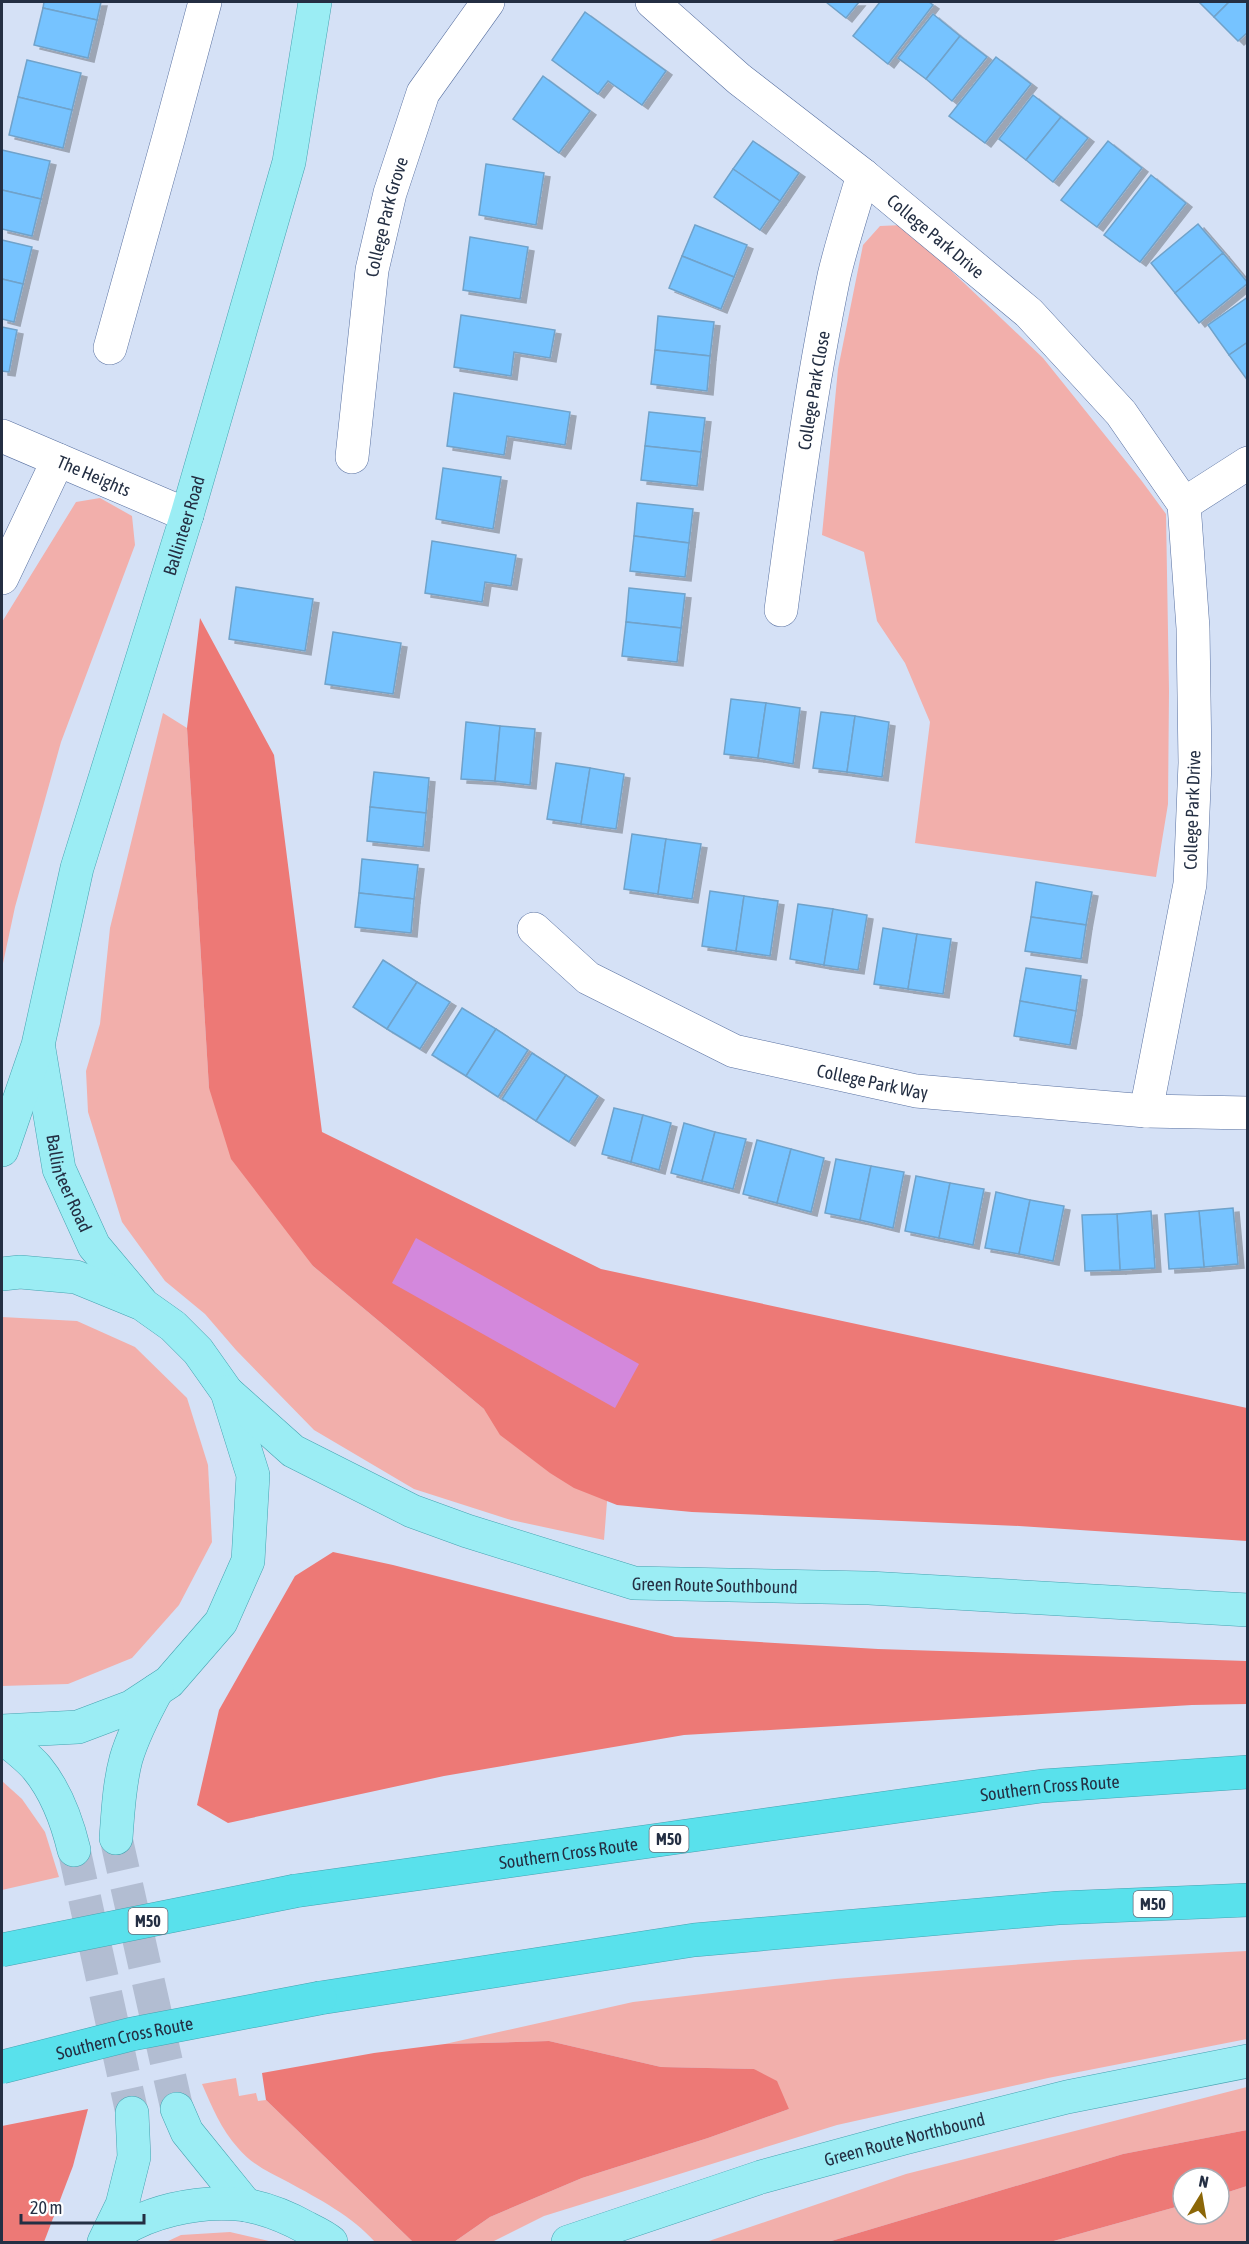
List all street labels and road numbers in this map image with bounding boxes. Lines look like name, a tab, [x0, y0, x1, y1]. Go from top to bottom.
street label: College Park Grove	[361, 154, 412, 278]
street label: College Park Drive	[883, 189, 989, 282]
street label: College Park Close	[793, 329, 834, 451]
street label: The Heights	[54, 450, 134, 500]
street label: Ballinteer Road	[158, 473, 208, 578]
street label: College Park Drive	[1179, 750, 1205, 870]
street label: College Park Way	[815, 1059, 929, 1103]
street label: Ballinteer Road	[43, 1133, 97, 1235]
street label: Green Route Southbound	[632, 1572, 798, 1597]
street label: Southern Cross Route	[979, 1770, 1120, 1805]
road number: M50	[650, 1826, 688, 1852]
street label: Southern Cross Route	[498, 1832, 639, 1873]
road number: M50	[1134, 1891, 1172, 1917]
road number: M50	[128, 1908, 168, 1934]
street label: Southern Cross Route	[54, 2012, 195, 2063]
street label: Green Route Northbound	[822, 2108, 987, 2170]

